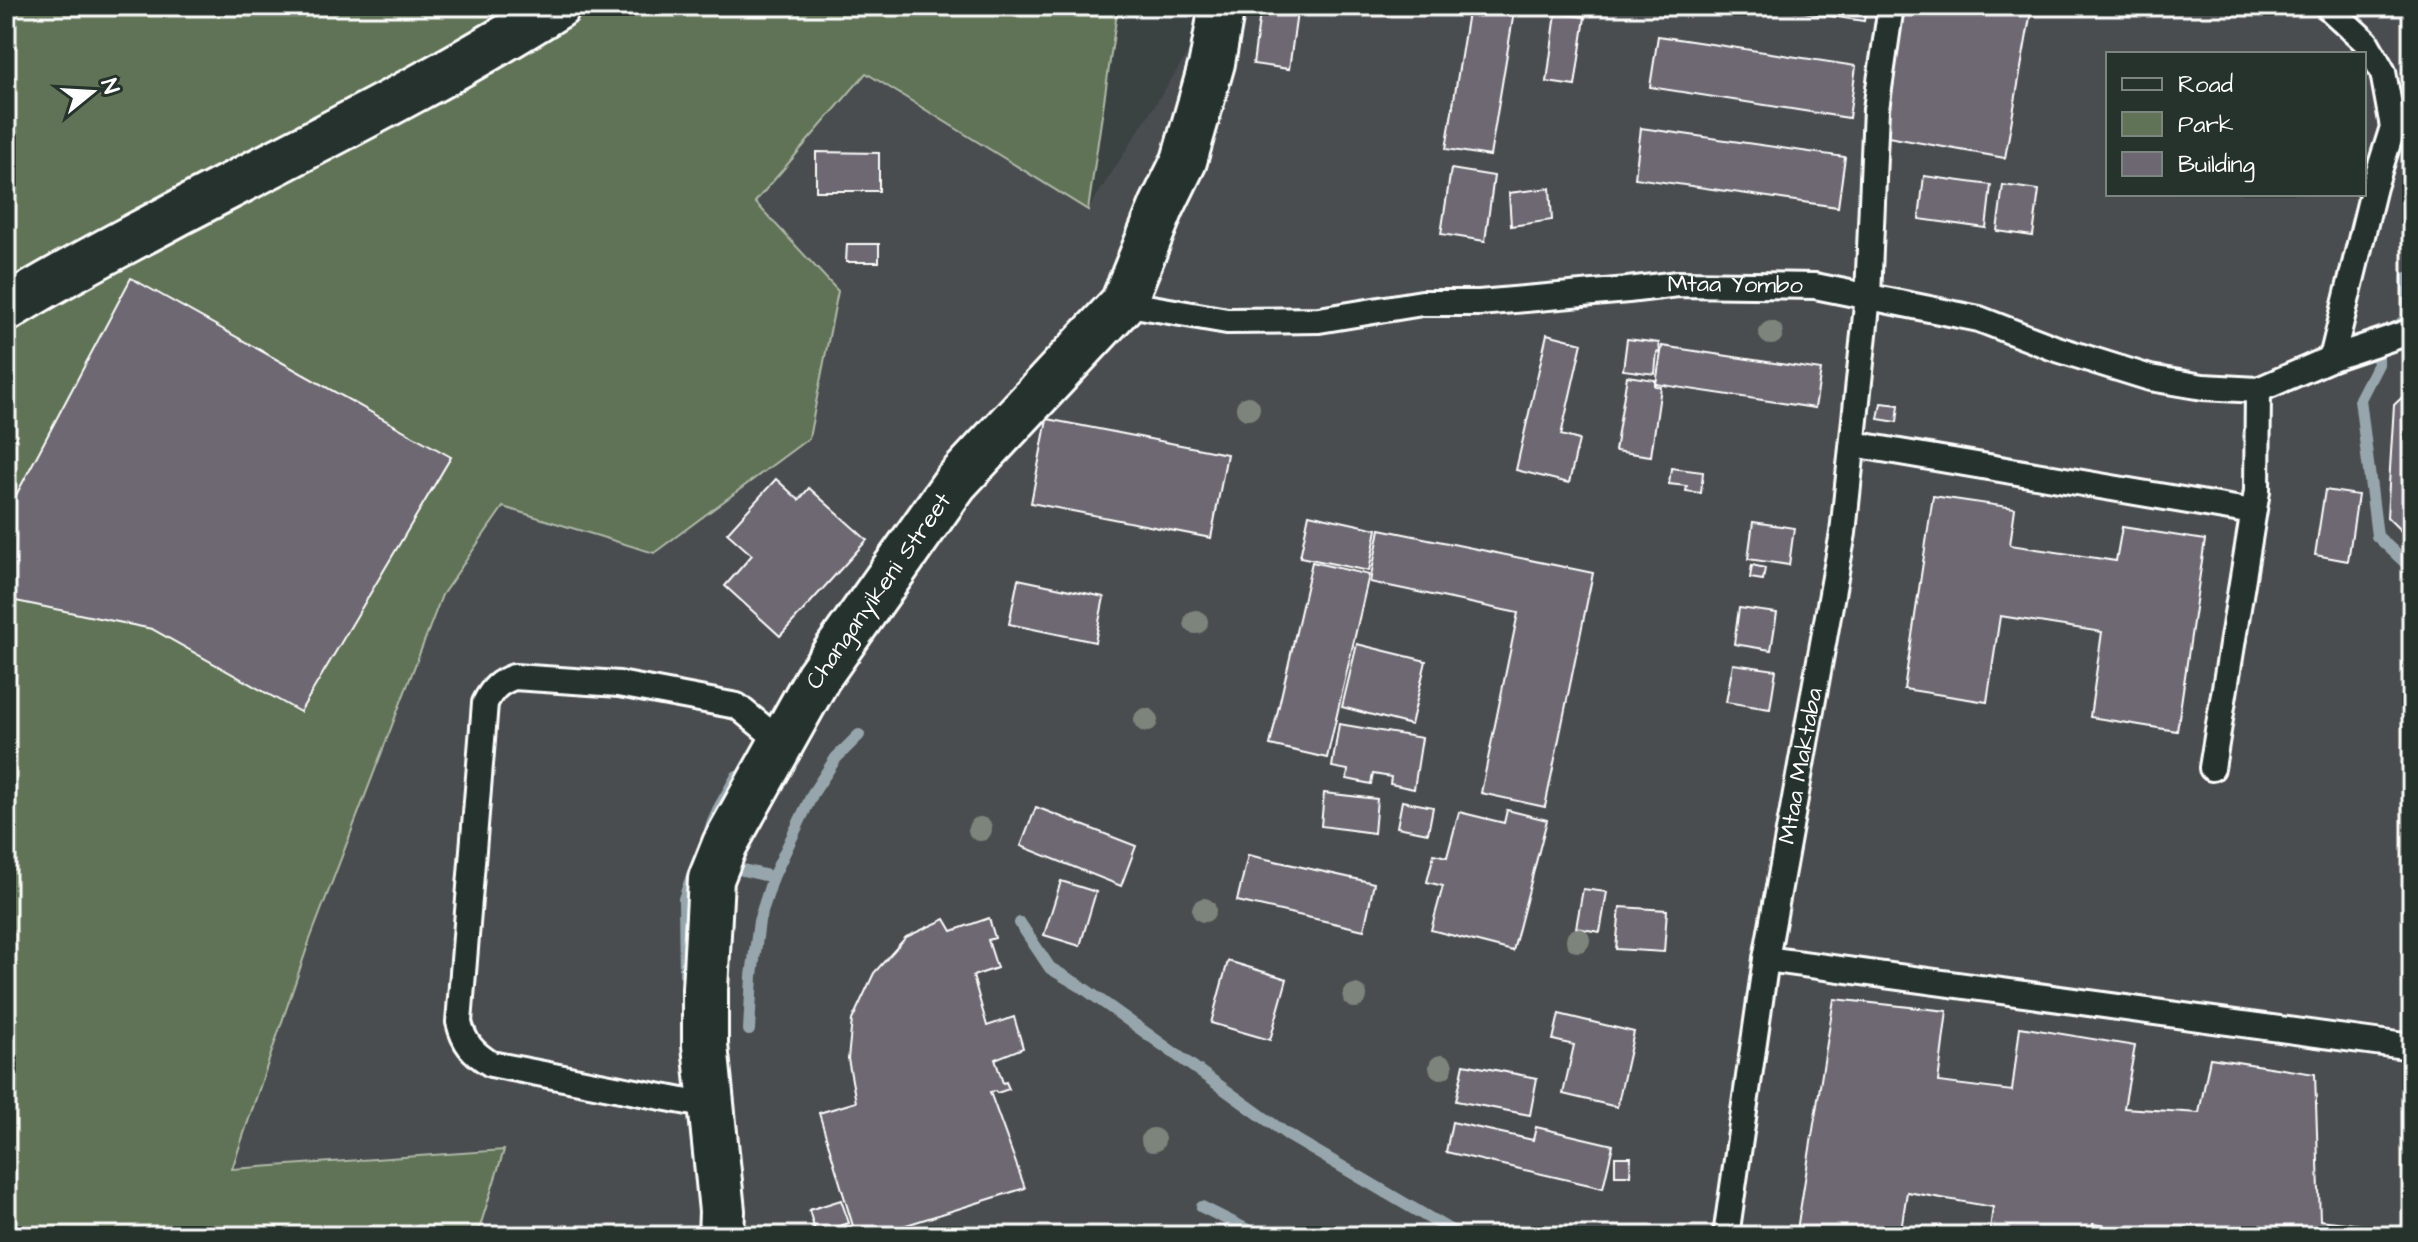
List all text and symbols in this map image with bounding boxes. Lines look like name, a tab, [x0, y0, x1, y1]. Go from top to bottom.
north arrow	[52, 52, 132, 132]
legend	[2106, 52, 2366, 196]
text: Road	[2178, 68, 2233, 102]
text: N	[93, 75, 127, 98]
text: Park	[2178, 108, 2234, 142]
text: Building	[2178, 148, 2255, 183]
street label: Mtaa Yombo	[1665, 266, 1804, 303]
street label: Changanyikeni Street	[797, 486, 960, 695]
street label: Mtaa Maktaba	[1770, 685, 1832, 847]

